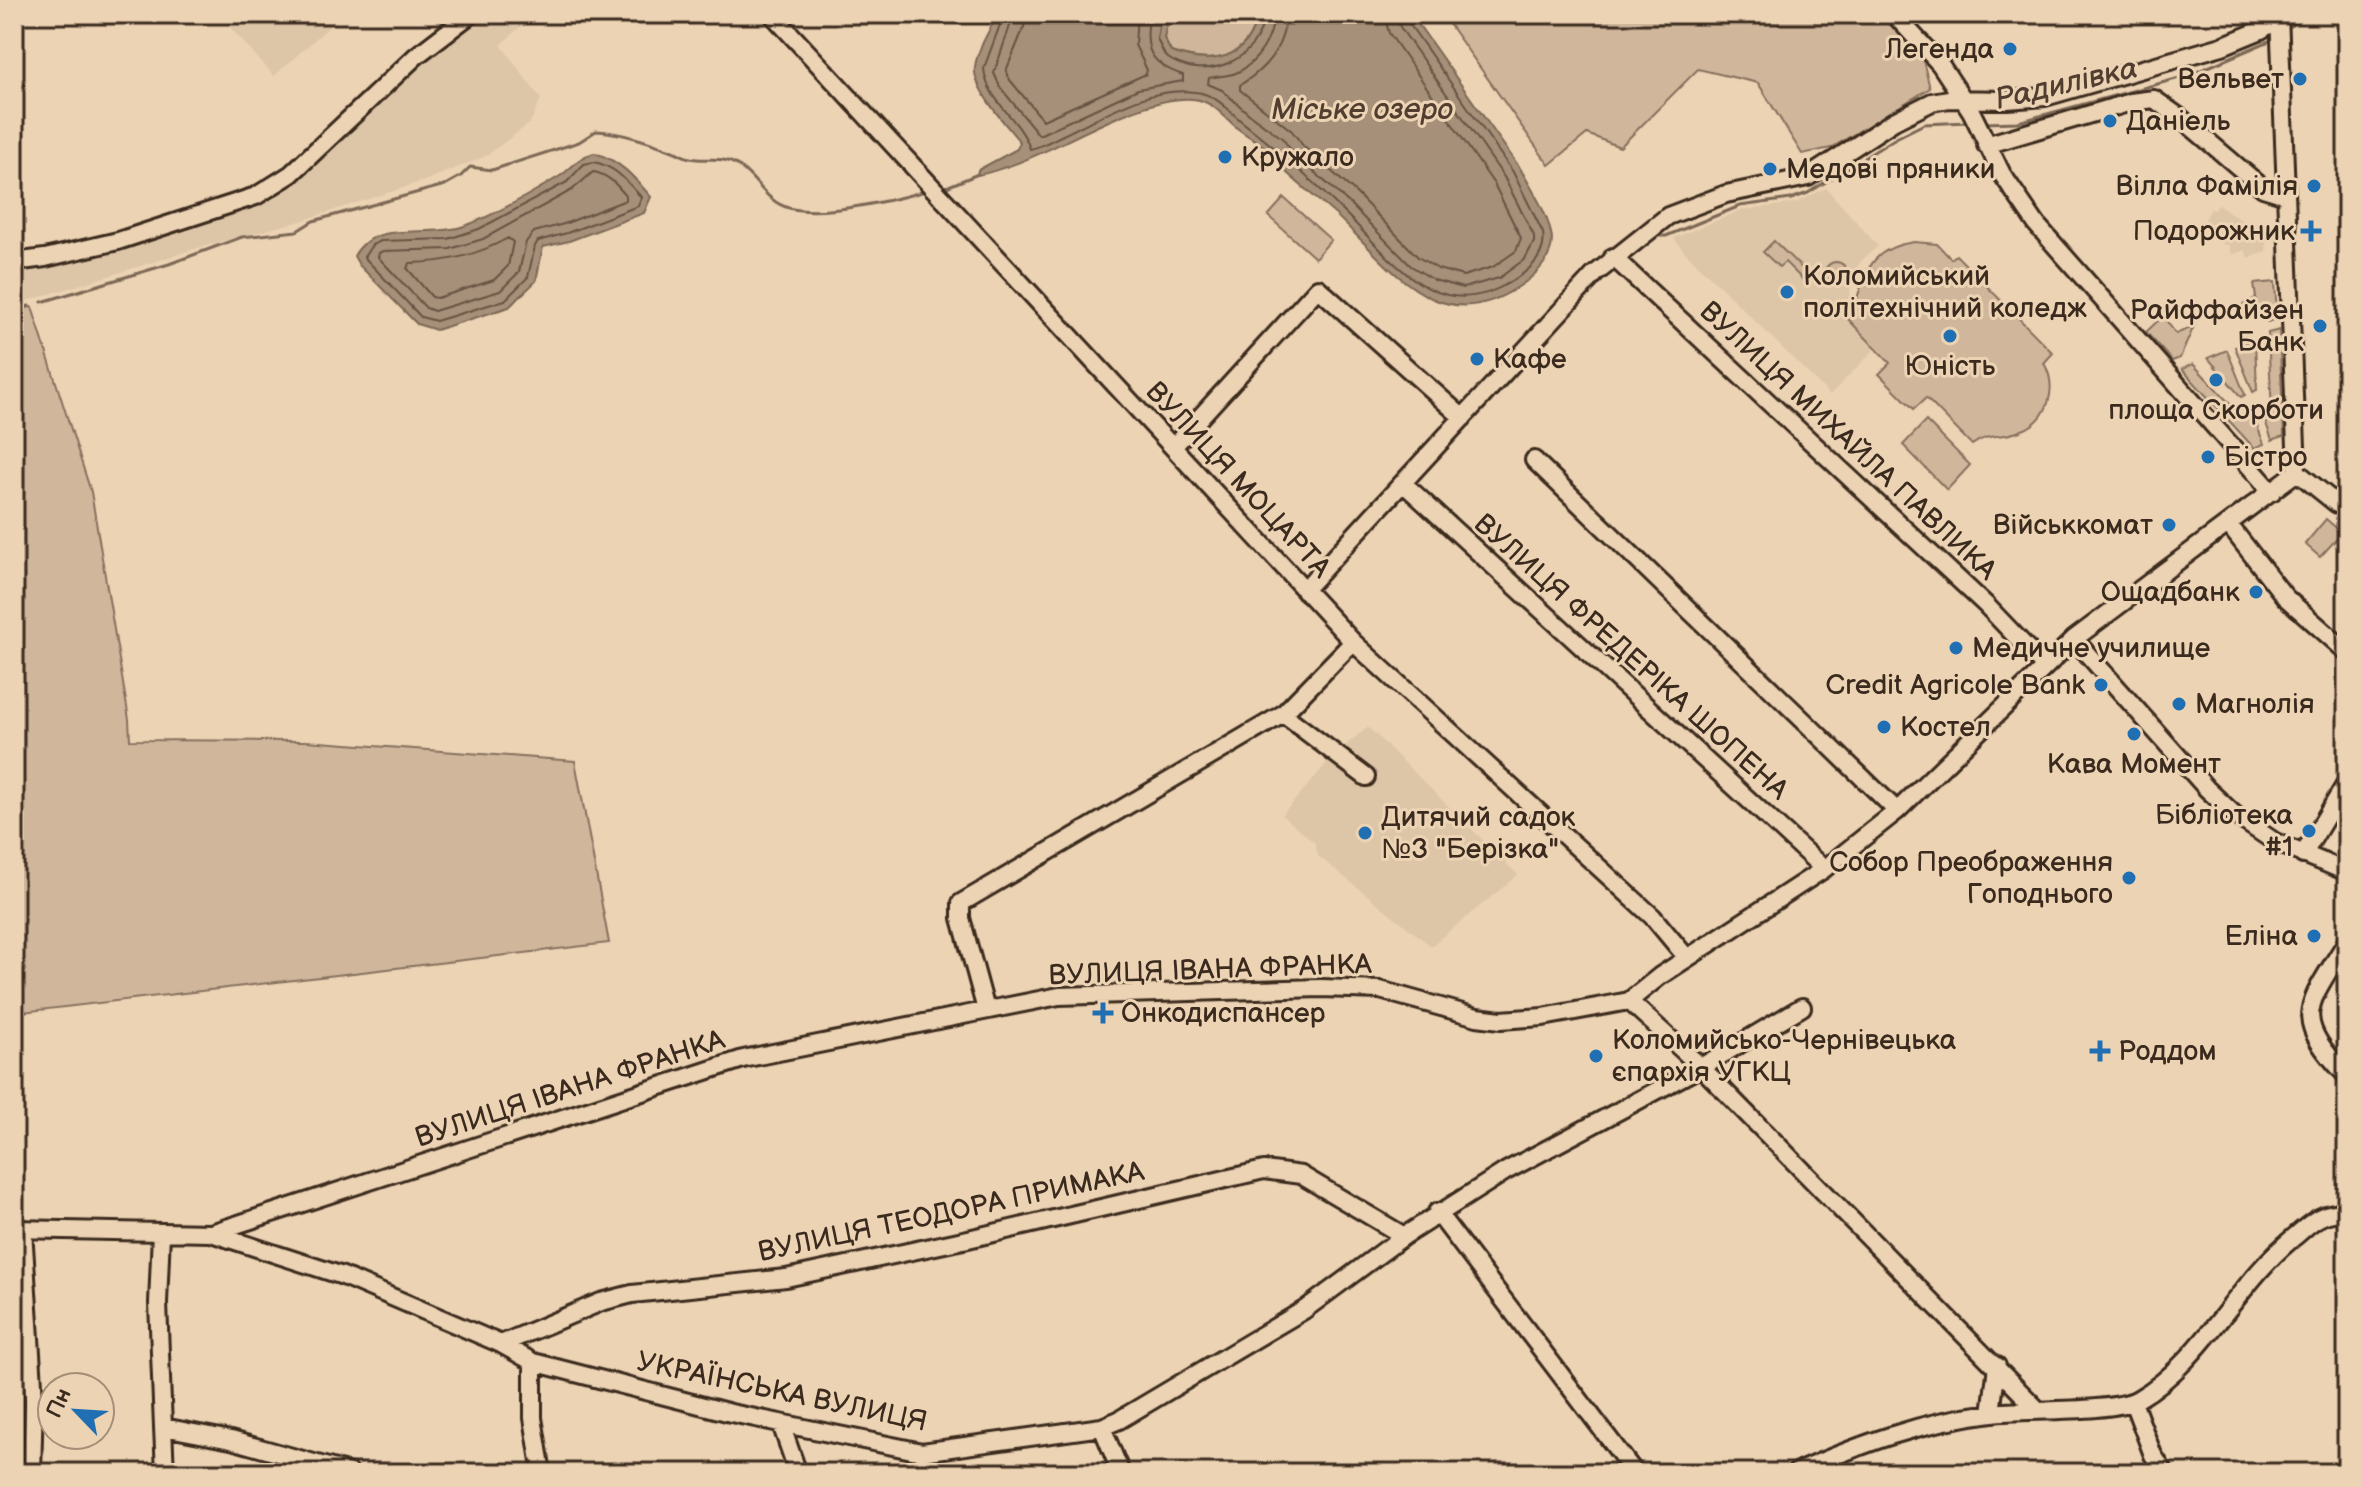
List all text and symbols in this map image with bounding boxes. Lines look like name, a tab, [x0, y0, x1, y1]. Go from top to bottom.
place label: Легенда	[1884, 33, 1994, 66]
marker: Легенда	[2001, 40, 2019, 58]
water label: Радилівка	[1991, 50, 2141, 118]
place label: Вельвет	[2178, 63, 2284, 96]
marker: Вельвет	[2291, 70, 2309, 88]
water label: Міське озеро	[1271, 92, 1453, 128]
place label: Даніель	[2126, 105, 2231, 138]
marker: Даніель	[2101, 112, 2119, 130]
place label: Кружало	[1241, 141, 1354, 174]
marker: Кружало	[1216, 148, 1234, 166]
place label: Медові пряники	[1786, 153, 1995, 186]
marker: Медові пряники	[1761, 160, 1779, 178]
place label: Вілла Фамілія	[2116, 170, 2298, 203]
marker: Вілла Фамілія	[2305, 177, 2323, 195]
place label: Подорожник	[2133, 215, 2295, 248]
marker: Подорожник	[2302, 222, 2320, 240]
place label: Коломийський політехнічний коледж	[1803, 260, 2087, 325]
marker: Коломийський політехнічний коледж	[1778, 283, 1796, 301]
place label: Райффайзен Банк	[2129, 294, 2304, 359]
street label: ВУЛИЦЯ МИХАЙЛА ПАВЛИКА	[1693, 295, 2004, 588]
marker: Райффайзен Банк	[2311, 317, 2329, 335]
marker: Юність	[1941, 327, 1959, 345]
place label: Кафе	[1493, 343, 1567, 376]
marker: Кафе	[1468, 350, 1486, 368]
place label: Юність	[1905, 350, 1996, 383]
marker: площа Скорботи	[2207, 371, 2225, 389]
street label: ВУЛИЦЯ МОЦАРТА	[1139, 375, 1338, 586]
place label: площа Скорботи	[2108, 394, 2324, 427]
place label: Бістро	[2224, 441, 2307, 474]
marker: Бістро	[2199, 448, 2217, 466]
street label: ВУЛИЦЯ ФРЕДЕРІКА ШОПЕНА	[1467, 507, 1796, 808]
place label: Військкомат	[1993, 509, 2153, 542]
marker: Військкомат	[2160, 516, 2178, 534]
place label: Ощадбанк	[2101, 576, 2240, 609]
marker: Ощадбанк	[2247, 583, 2265, 601]
place label: Медичне училище	[1972, 632, 2210, 665]
marker: Медичне училище	[1947, 639, 1965, 657]
place label: Credit Agricole Bank	[1825, 669, 2085, 702]
marker: Credit Agricole Bank	[2092, 676, 2110, 694]
place label: Магнолія	[2195, 688, 2314, 721]
marker: Магнолія	[2170, 695, 2188, 713]
place label: Костел	[1900, 711, 1991, 744]
marker: Костел	[1875, 718, 1893, 736]
marker: Кава Момент	[2125, 725, 2143, 743]
place label: Кава Момент	[2047, 748, 2221, 781]
place label: Бібліотека #1	[2155, 799, 2293, 864]
place label: Дитячий садок №3 "Берізка"	[1381, 801, 1576, 866]
marker: Бібліотека #1	[2300, 822, 2318, 840]
marker: Дитячий садок №3 "Берізка"	[1356, 824, 1374, 842]
place label: Собор Преображення Гоподнього	[1829, 846, 2113, 911]
marker: Собор Преображення Гоподнього	[2120, 869, 2138, 887]
place label: Еліна	[2225, 920, 2298, 953]
marker: Еліна	[2305, 927, 2323, 945]
street label: ВУЛИЦЯ ІВАНА ФРАНКА	[1048, 948, 1373, 992]
place label: Онкодиспансер	[1121, 997, 1326, 1030]
marker: Онкодиспансер	[1092, 1002, 1114, 1024]
street label: ВУЛИЦЯ ІВАНА ФРАНКА	[411, 1023, 730, 1155]
place label: Коломийсько-Чернівецька єпархія УГКЦ	[1612, 1024, 1957, 1089]
place label: Роддом	[2118, 1035, 2217, 1068]
marker: Роддом	[2089, 1040, 2111, 1062]
marker: Коломийсько-Чернівецька єпархія УГКЦ	[1587, 1047, 1605, 1065]
street label: ВУЛИЦЯ ТЕОДОРА ПРИМАКА	[755, 1155, 1148, 1269]
street label: УКРАЇНСЬКА ВУЛИЦЯ	[634, 1345, 930, 1439]
north arrow	[36, 1371, 116, 1451]
text: Пн	[41, 1384, 78, 1422]

